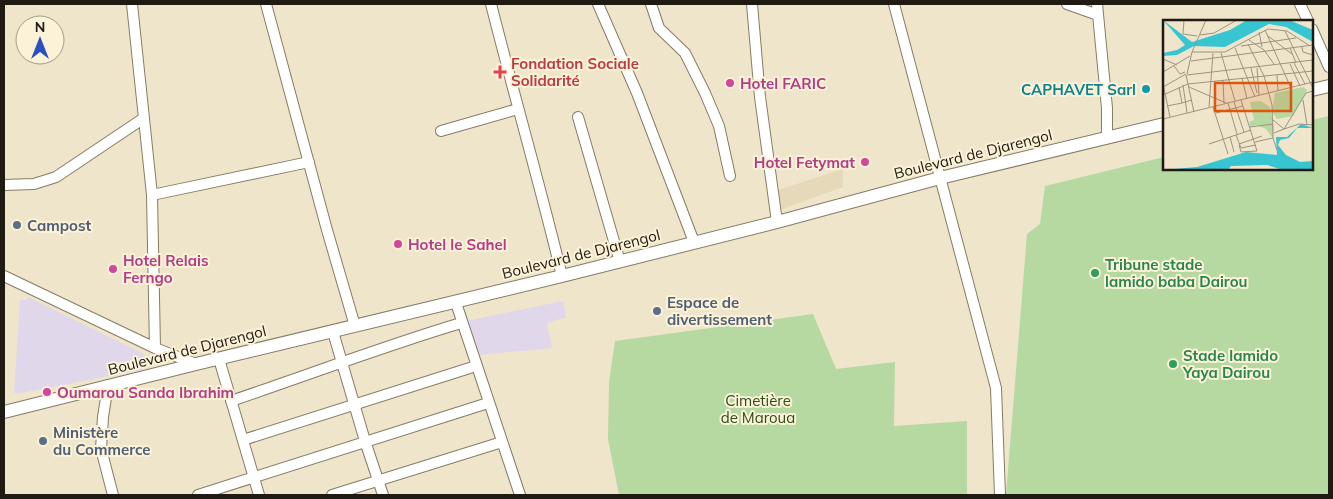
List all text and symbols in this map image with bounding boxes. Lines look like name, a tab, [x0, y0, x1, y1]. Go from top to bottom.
north arrow	[15, 15, 65, 65]
text: N	[35, 18, 45, 36]
inset map	[1163, 20, 1313, 170]
place label: Fondation Sociale Solidarité	[511, 54, 639, 90]
marker: Fondation Sociale Solidarité	[493, 65, 507, 79]
place label: Hotel FARIC	[740, 74, 826, 93]
marker: Hotel FARIC	[724, 77, 736, 89]
place label: CAPHAVET Sarl	[1021, 80, 1136, 99]
marker: CAPHAVET Sarl	[1140, 83, 1152, 95]
street label: Boulevard de Djarengol	[892, 125, 1054, 183]
place label: Hotel Fetymat	[754, 153, 855, 172]
marker: Hotel Fetymat	[859, 156, 871, 168]
place label: Campost	[27, 216, 91, 235]
marker: Campost	[11, 219, 23, 231]
street label: Boulevard de Djarengol	[500, 225, 662, 283]
place label: Hotel le Sahel	[408, 235, 507, 254]
marker: Hotel le Sahel	[392, 238, 404, 250]
place label: Hotel Relais Ferngo	[123, 251, 208, 287]
place label: Tribune stade lamido baba Dairou	[1105, 255, 1247, 291]
marker: Hotel Relais Ferngo	[107, 263, 119, 275]
marker: Tribune stade lamido baba Dairou	[1089, 267, 1101, 279]
place label: Espace de divertissement	[667, 293, 772, 329]
marker: Espace de divertissement	[651, 305, 663, 317]
street label: Boulevard de Djarengol	[106, 321, 268, 379]
place label: Stade lamido Yaya Dairou	[1182, 346, 1278, 382]
marker: Stade lamido Yaya Dairou	[1167, 358, 1179, 370]
place label: Oumarou Sanda Ibrahim	[57, 383, 234, 402]
marker: Oumarou Sanda Ibrahim	[41, 386, 53, 398]
park label: Cimetière de Maroua	[721, 391, 795, 427]
place label: Ministère du Commerce	[53, 423, 151, 459]
marker: Ministère du Commerce	[37, 435, 49, 447]

